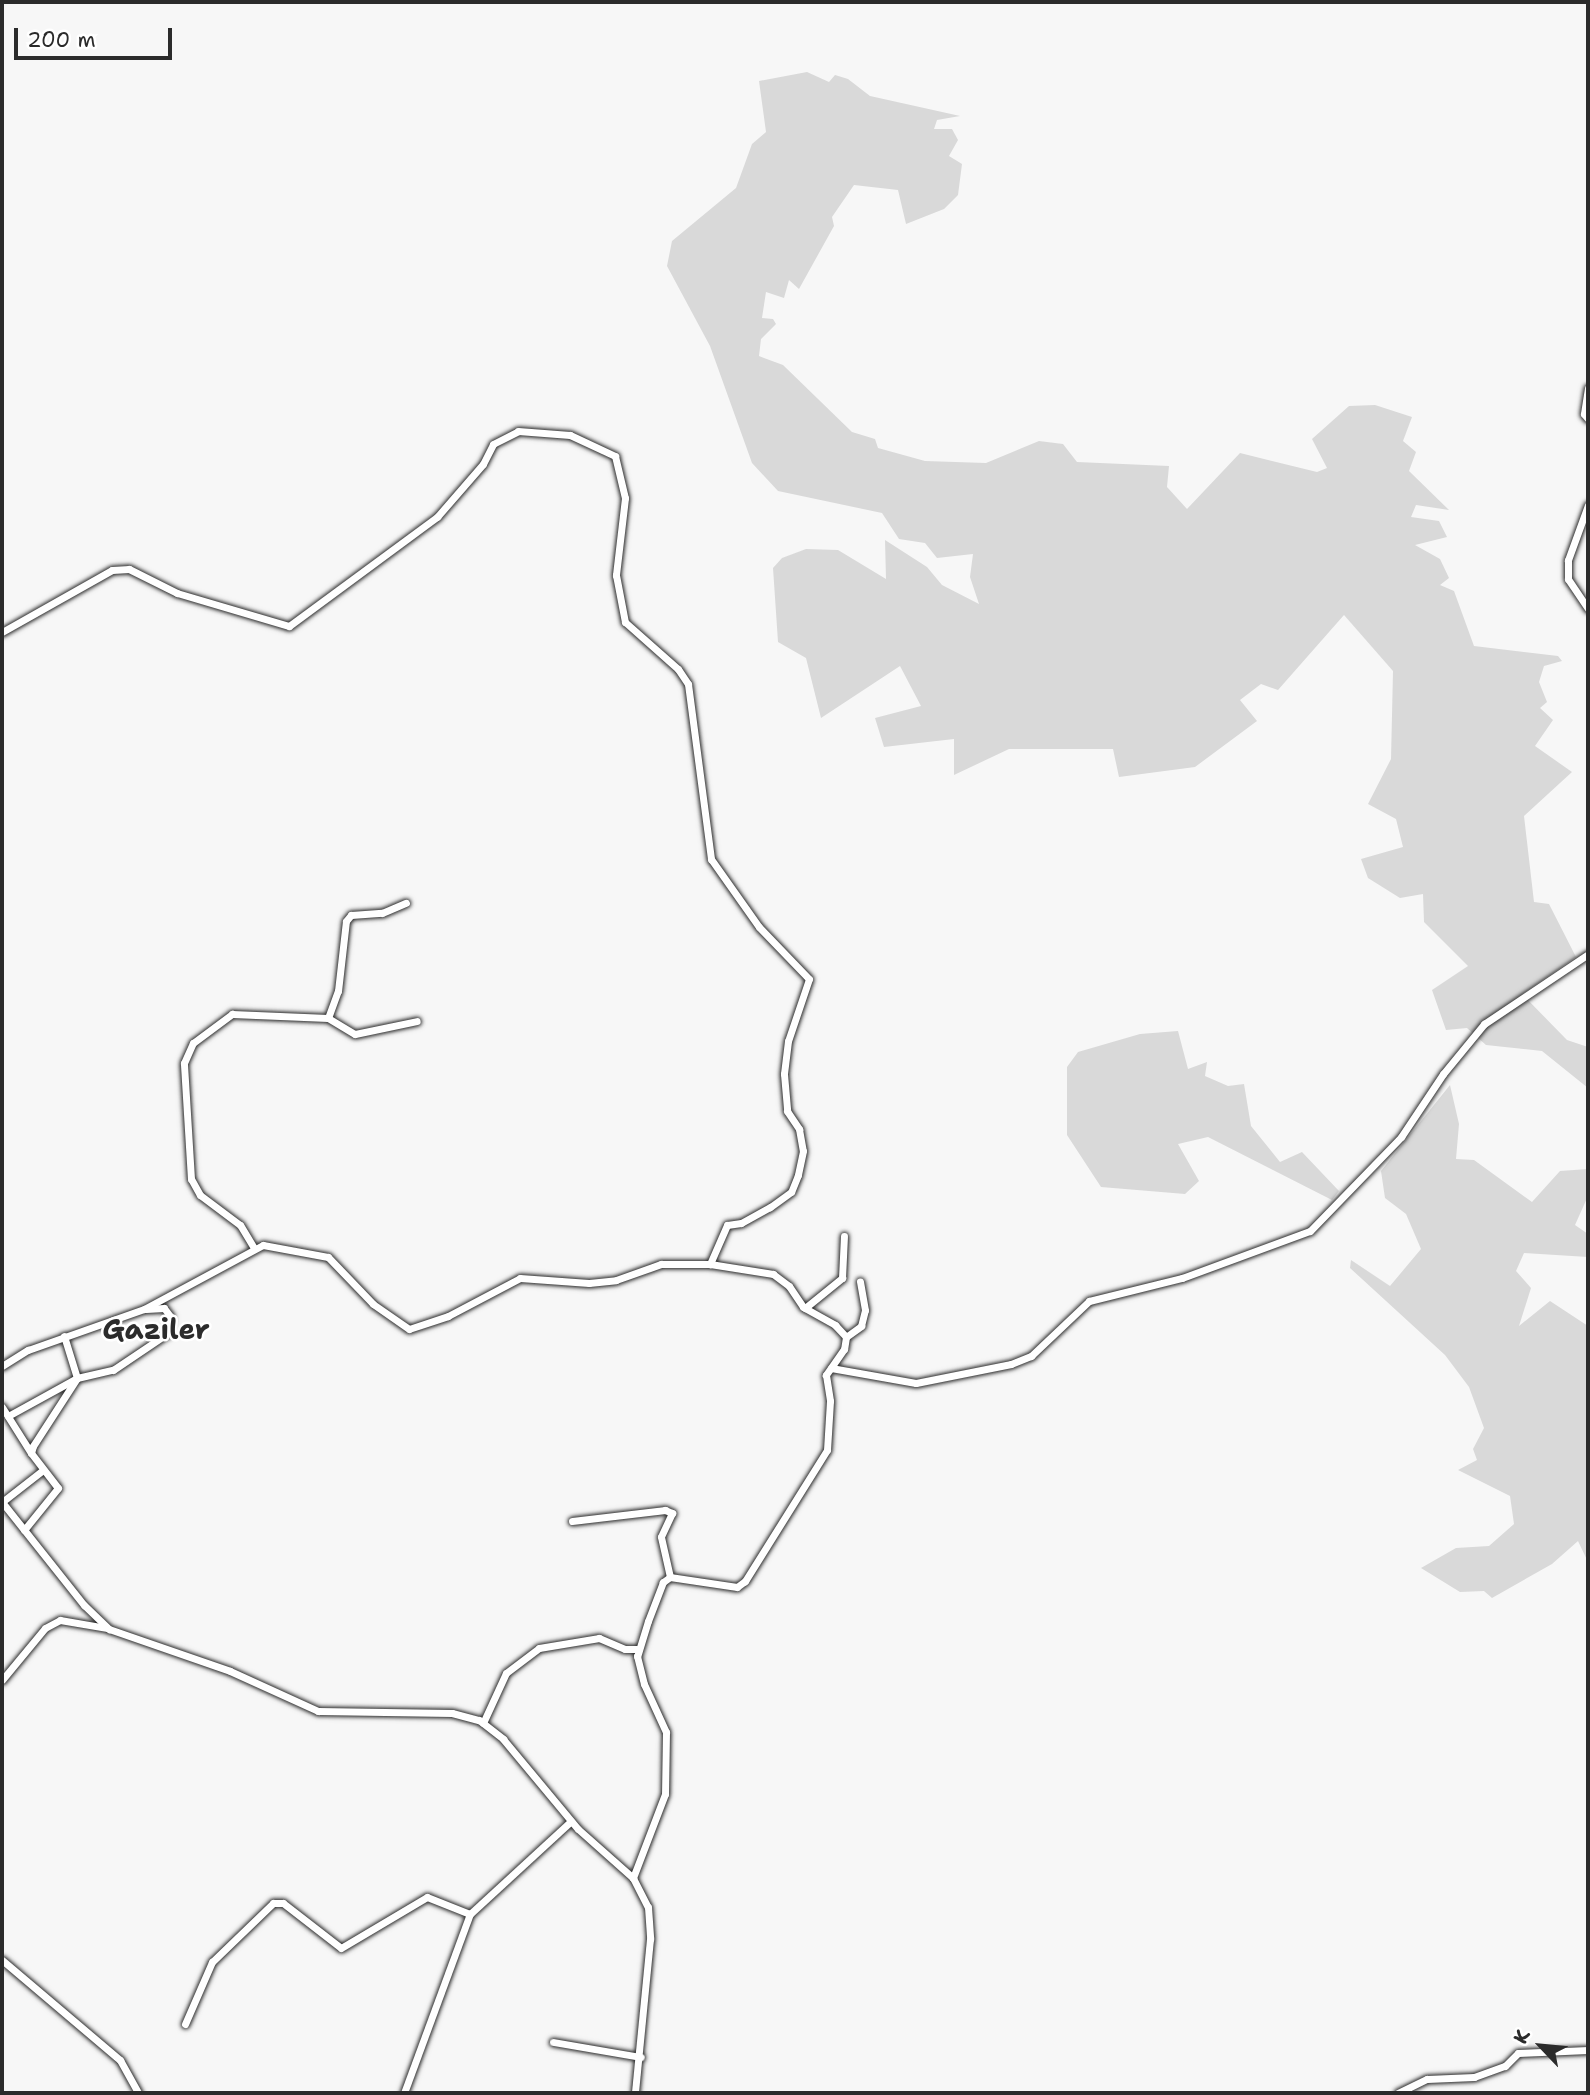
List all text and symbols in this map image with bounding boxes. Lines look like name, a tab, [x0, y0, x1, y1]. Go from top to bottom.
scale bar	[18, 14, 175, 58]
text: 200 m	[27, 26, 96, 54]
district label: Gaziler	[102, 1312, 210, 1346]
north arrow	[1506, 2011, 1576, 2081]
text: K	[1508, 2025, 1536, 2048]

